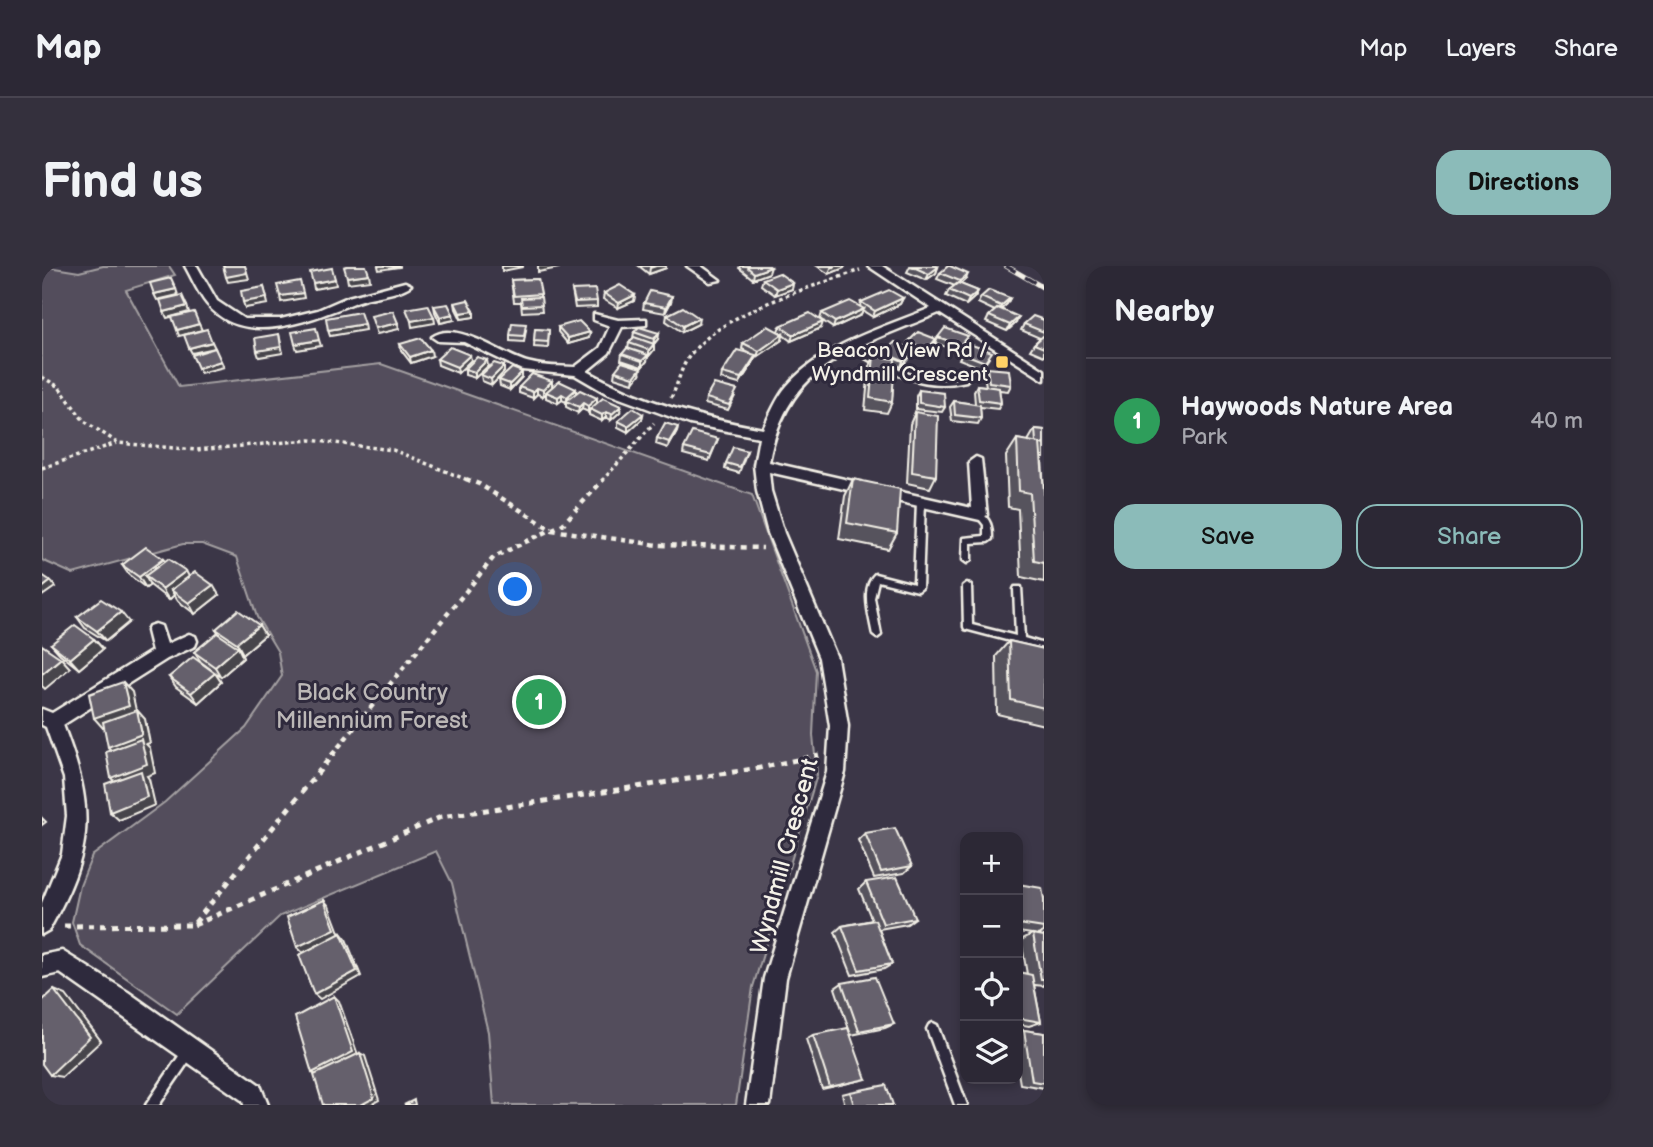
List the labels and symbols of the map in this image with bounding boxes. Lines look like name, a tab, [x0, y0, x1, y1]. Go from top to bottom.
place label: Beacon View Rd / Wyndmill Crescent	[812, 338, 989, 387]
marker: Beacon View Rd / Wyndmill Crescent	[994, 354, 1010, 370]
your location	[498, 572, 532, 606]
pin: 1	[516, 676, 562, 728]
park label: Black Country Millennium Forest	[276, 678, 469, 735]
street label: Wyndmill Crescent	[744, 754, 825, 957]

